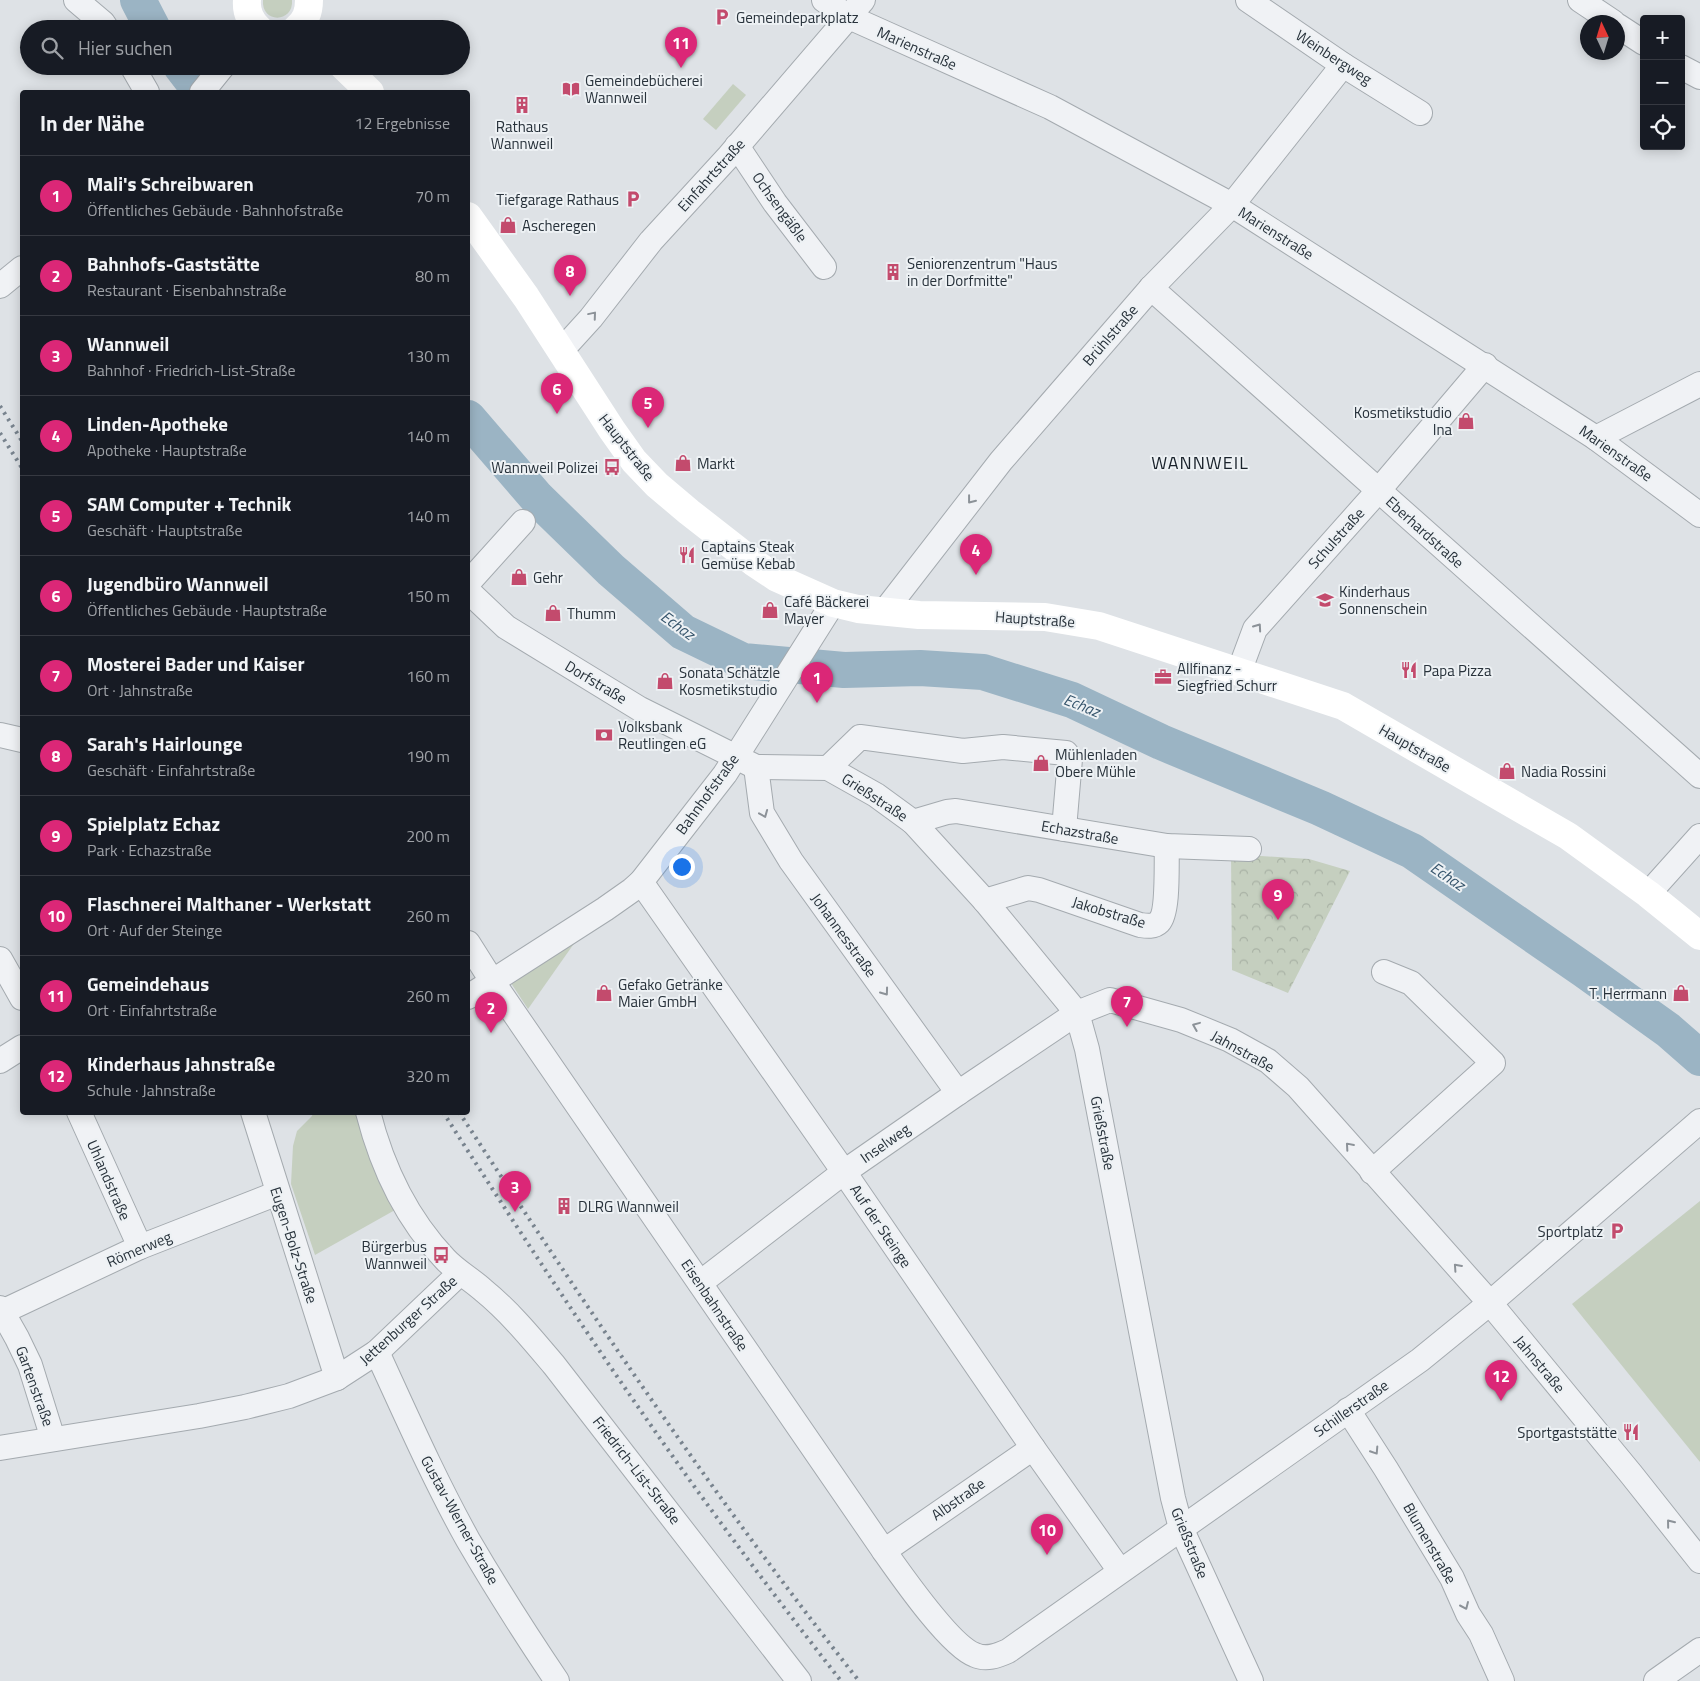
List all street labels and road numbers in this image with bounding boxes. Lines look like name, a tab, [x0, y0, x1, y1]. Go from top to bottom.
street label: Marienstraße	[873, 20, 961, 76]
street label: Weinbergweg	[1291, 24, 1377, 90]
street label: Einfahrtstraße	[672, 133, 750, 217]
street label: Ochsengäßle	[747, 167, 813, 247]
street label: Marienstraße	[1234, 201, 1318, 265]
street label: Brühlstraße	[1077, 299, 1143, 371]
street label: Hauptstraße	[593, 408, 661, 486]
street label: Marienstraße	[1574, 419, 1658, 487]
street label: Eberhardstraße	[1381, 490, 1469, 574]
street label: Schulstraße	[1302, 502, 1370, 574]
street label: Hauptstraße	[994, 605, 1076, 633]
street label: Dorfstraße	[561, 654, 631, 710]
street label: Hauptstraße	[1375, 718, 1455, 778]
street label: Bahnhofstraße	[670, 749, 744, 839]
street label: Grießstraße	[837, 767, 913, 827]
street label: Echazstraße	[1039, 814, 1121, 850]
street label: Johannesstraße	[805, 888, 883, 982]
street label: Jakobstraße	[1069, 890, 1149, 934]
street label: Jahnstraße	[1207, 1024, 1279, 1078]
street label: Grießstraße	[1085, 1094, 1121, 1172]
street label: Inselweg	[855, 1117, 915, 1169]
street label: Uhlandstraße	[81, 1136, 137, 1224]
street label: Auf der Steinge	[844, 1180, 918, 1272]
street label: Eugen-Bolz-Straße	[264, 1184, 324, 1306]
street label: Römerweg	[103, 1225, 175, 1273]
street label: Eisenbahnstraße	[676, 1254, 754, 1356]
street label: Jettenburger Straße	[354, 1270, 462, 1370]
street label: Jahnstraße	[1509, 1330, 1571, 1398]
street label: Gartenstraße	[10, 1343, 60, 1429]
street label: Schillerstraße	[1309, 1374, 1393, 1442]
street label: Friedrich-List-Straße	[587, 1411, 687, 1529]
street label: Gustav-Werner-Straße	[415, 1451, 505, 1589]
street label: Albstraße	[926, 1472, 990, 1526]
street label: Blumenstraße	[1398, 1498, 1462, 1588]
street label: Grießstraße	[1165, 1504, 1215, 1582]

